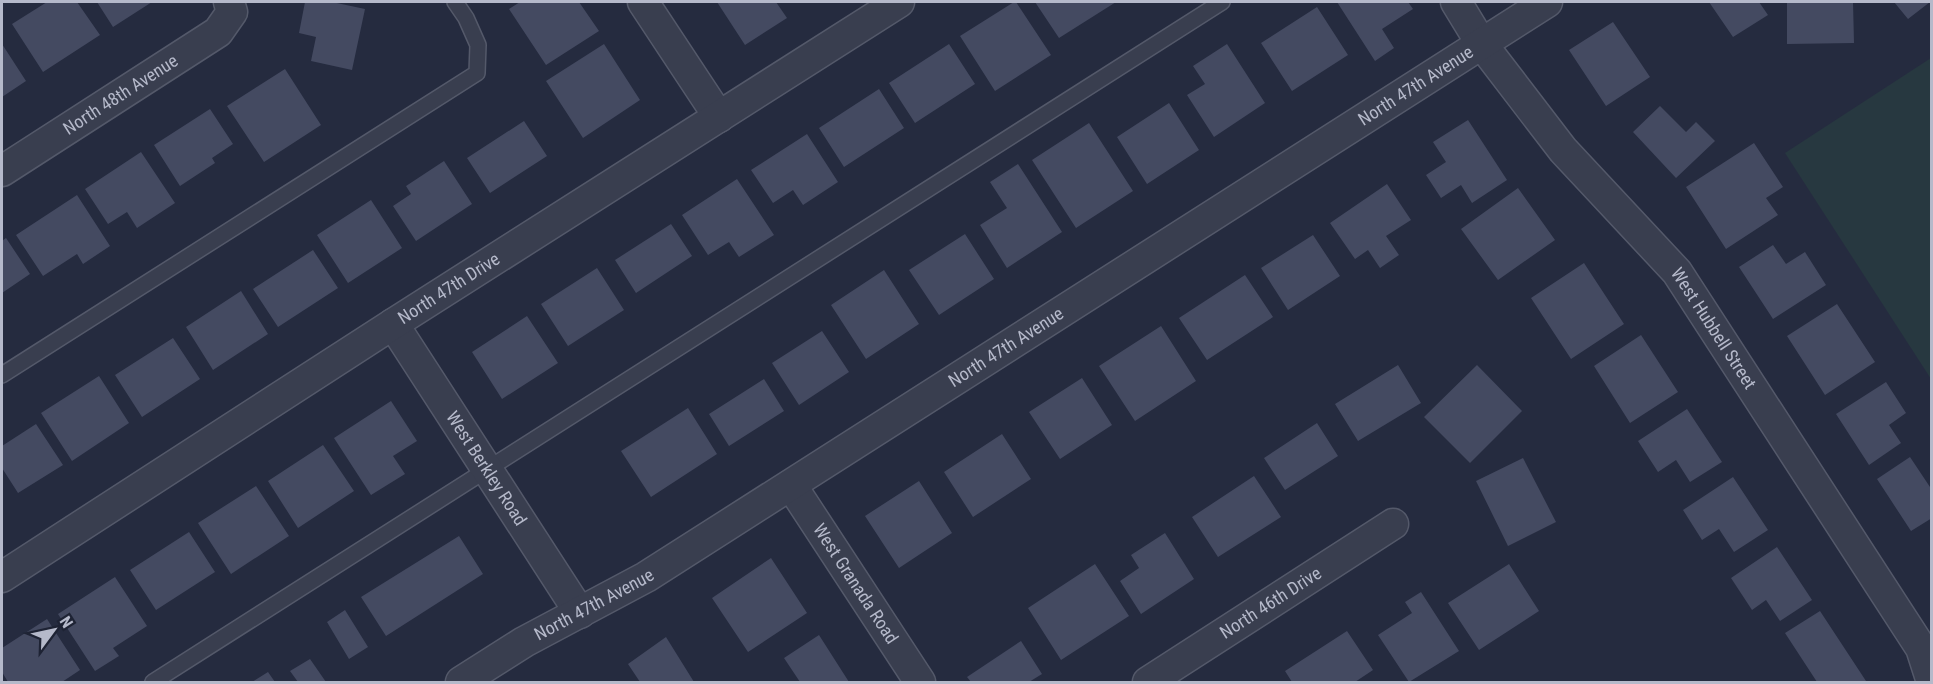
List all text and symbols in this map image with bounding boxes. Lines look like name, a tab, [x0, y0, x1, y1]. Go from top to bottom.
street label: North 47th Avenue	[1354, 41, 1477, 130]
street label: North 48th Avenue	[59, 50, 182, 139]
street label: North 47th Drive	[394, 248, 503, 328]
street label: West Hubbell Street	[1667, 264, 1761, 393]
street label: North 47th Avenue	[944, 302, 1067, 391]
street label: West Berkley Road	[442, 407, 531, 529]
street label: West Granada Road	[809, 519, 903, 647]
street label: North 46th Drive	[1216, 562, 1325, 643]
street label: North 47th Avenue	[531, 564, 657, 645]
north arrow	[24, 600, 84, 660]
text: N	[56, 613, 77, 631]

